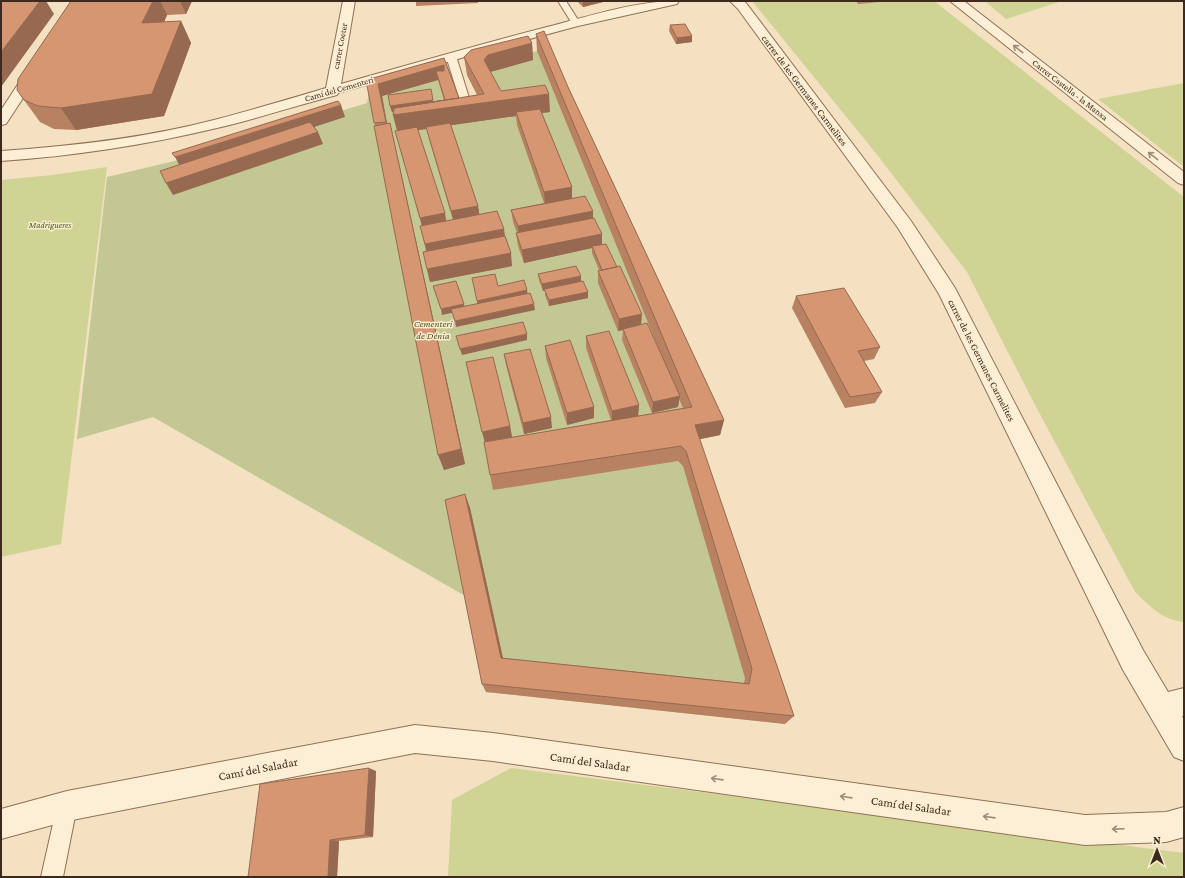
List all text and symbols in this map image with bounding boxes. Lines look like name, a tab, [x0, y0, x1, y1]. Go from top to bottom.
street label: carrer Coeter	[331, 21, 350, 70]
street label: carrer de les Germanes Carmelites	[759, 33, 850, 148]
one-way arrow	[1013, 45, 1024, 54]
street label: Carrer Castella - la Manxa	[1030, 57, 1110, 123]
street label: Camí del Cementeri	[303, 74, 375, 104]
one-way arrow	[1148, 152, 1159, 160]
park label: Madrigueres	[28, 220, 72, 230]
street label: carrer de les Germanes Carmelites	[946, 297, 1017, 423]
park label: Cementeri de Dénia	[414, 318, 453, 341]
street label: Camí del Saladar	[549, 749, 632, 775]
street label: Camí del Saladar	[217, 754, 300, 784]
one-way arrow	[711, 775, 724, 783]
one-way arrow	[840, 793, 853, 801]
street label: Camí del Saladar	[870, 793, 953, 819]
one-way arrow	[983, 813, 996, 821]
one-way arrow	[1112, 825, 1125, 832]
north arrow	[1137, 830, 1177, 870]
text: N	[1153, 834, 1161, 846]

